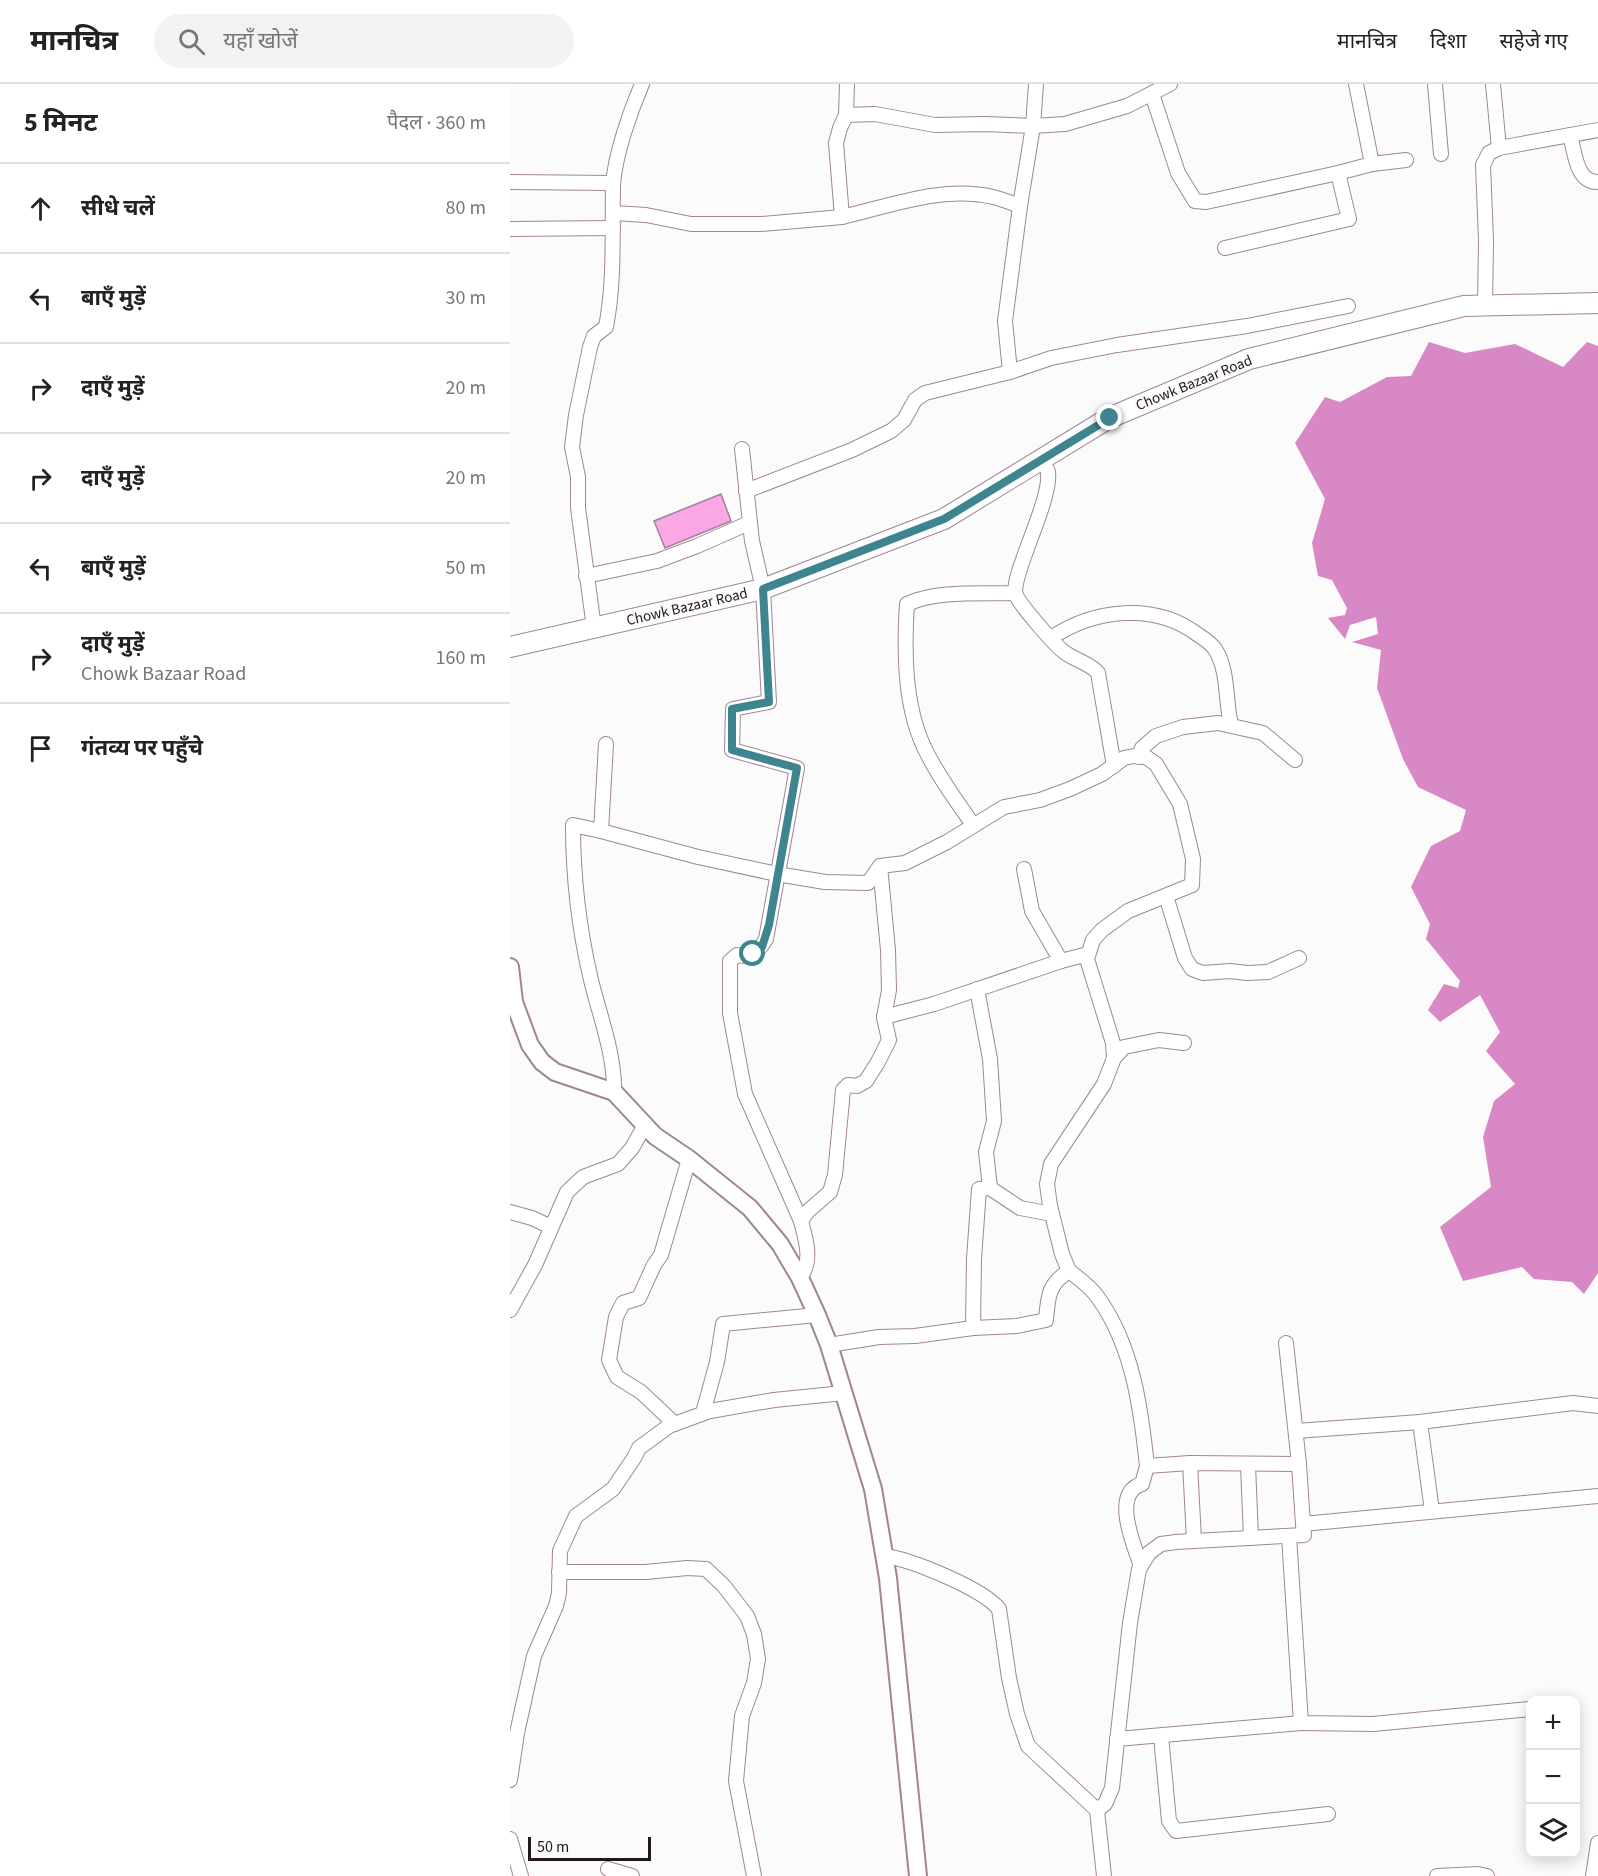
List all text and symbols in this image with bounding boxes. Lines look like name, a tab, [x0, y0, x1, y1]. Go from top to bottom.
search box	[154, 14, 574, 68]
text: मानचित्र	[30, 21, 118, 61]
icon: search	[175, 25, 208, 58]
text: यहाँ खोजें	[223, 25, 298, 57]
text: मानचित्र	[1337, 26, 1397, 56]
text: दिशा	[1430, 26, 1466, 56]
text: सहेजे गए	[1499, 26, 1568, 56]
text: 5 मिनट	[24, 104, 98, 141]
text: पैदल · 360 m	[387, 109, 486, 137]
icon: ahead	[24, 192, 57, 225]
text: सीधे चलें	[81, 192, 155, 224]
text: 80 m	[446, 194, 486, 222]
icon: left	[24, 282, 57, 315]
text: बाएँ मुड़ें	[81, 282, 146, 314]
text: 30 m	[446, 284, 486, 312]
street label: Chowk Bazaar Road	[1133, 350, 1255, 416]
icon: right	[24, 372, 57, 405]
text: दाएँ मुड़ें	[81, 372, 144, 404]
text: 20 m	[446, 374, 486, 402]
route end	[1096, 404, 1122, 430]
icon: right	[24, 462, 57, 495]
text: दाएँ मुड़ें	[81, 462, 144, 494]
text: 20 m	[446, 464, 486, 492]
icon: left	[24, 552, 57, 585]
text: बाएँ मुड़ें	[81, 552, 146, 584]
text: 50 m	[446, 554, 486, 582]
street label: Chowk Bazaar Road	[624, 583, 750, 631]
text: दाएँ मुड़ें	[81, 628, 144, 660]
icon: right	[24, 642, 57, 675]
text: 160 m	[436, 644, 486, 672]
text: Chowk Bazaar Road	[81, 660, 246, 688]
icon: arrive	[24, 732, 57, 765]
text: गंतव्य पर पहुँचे	[81, 732, 203, 764]
route start	[739, 940, 765, 966]
map controls	[1526, 1696, 1580, 1858]
button: +	[1526, 1696, 1580, 1750]
button: −	[1526, 1750, 1580, 1804]
button: layers	[1526, 1804, 1580, 1858]
scale bar	[528, 1834, 651, 1862]
text: 50 m	[537, 1836, 569, 1858]

